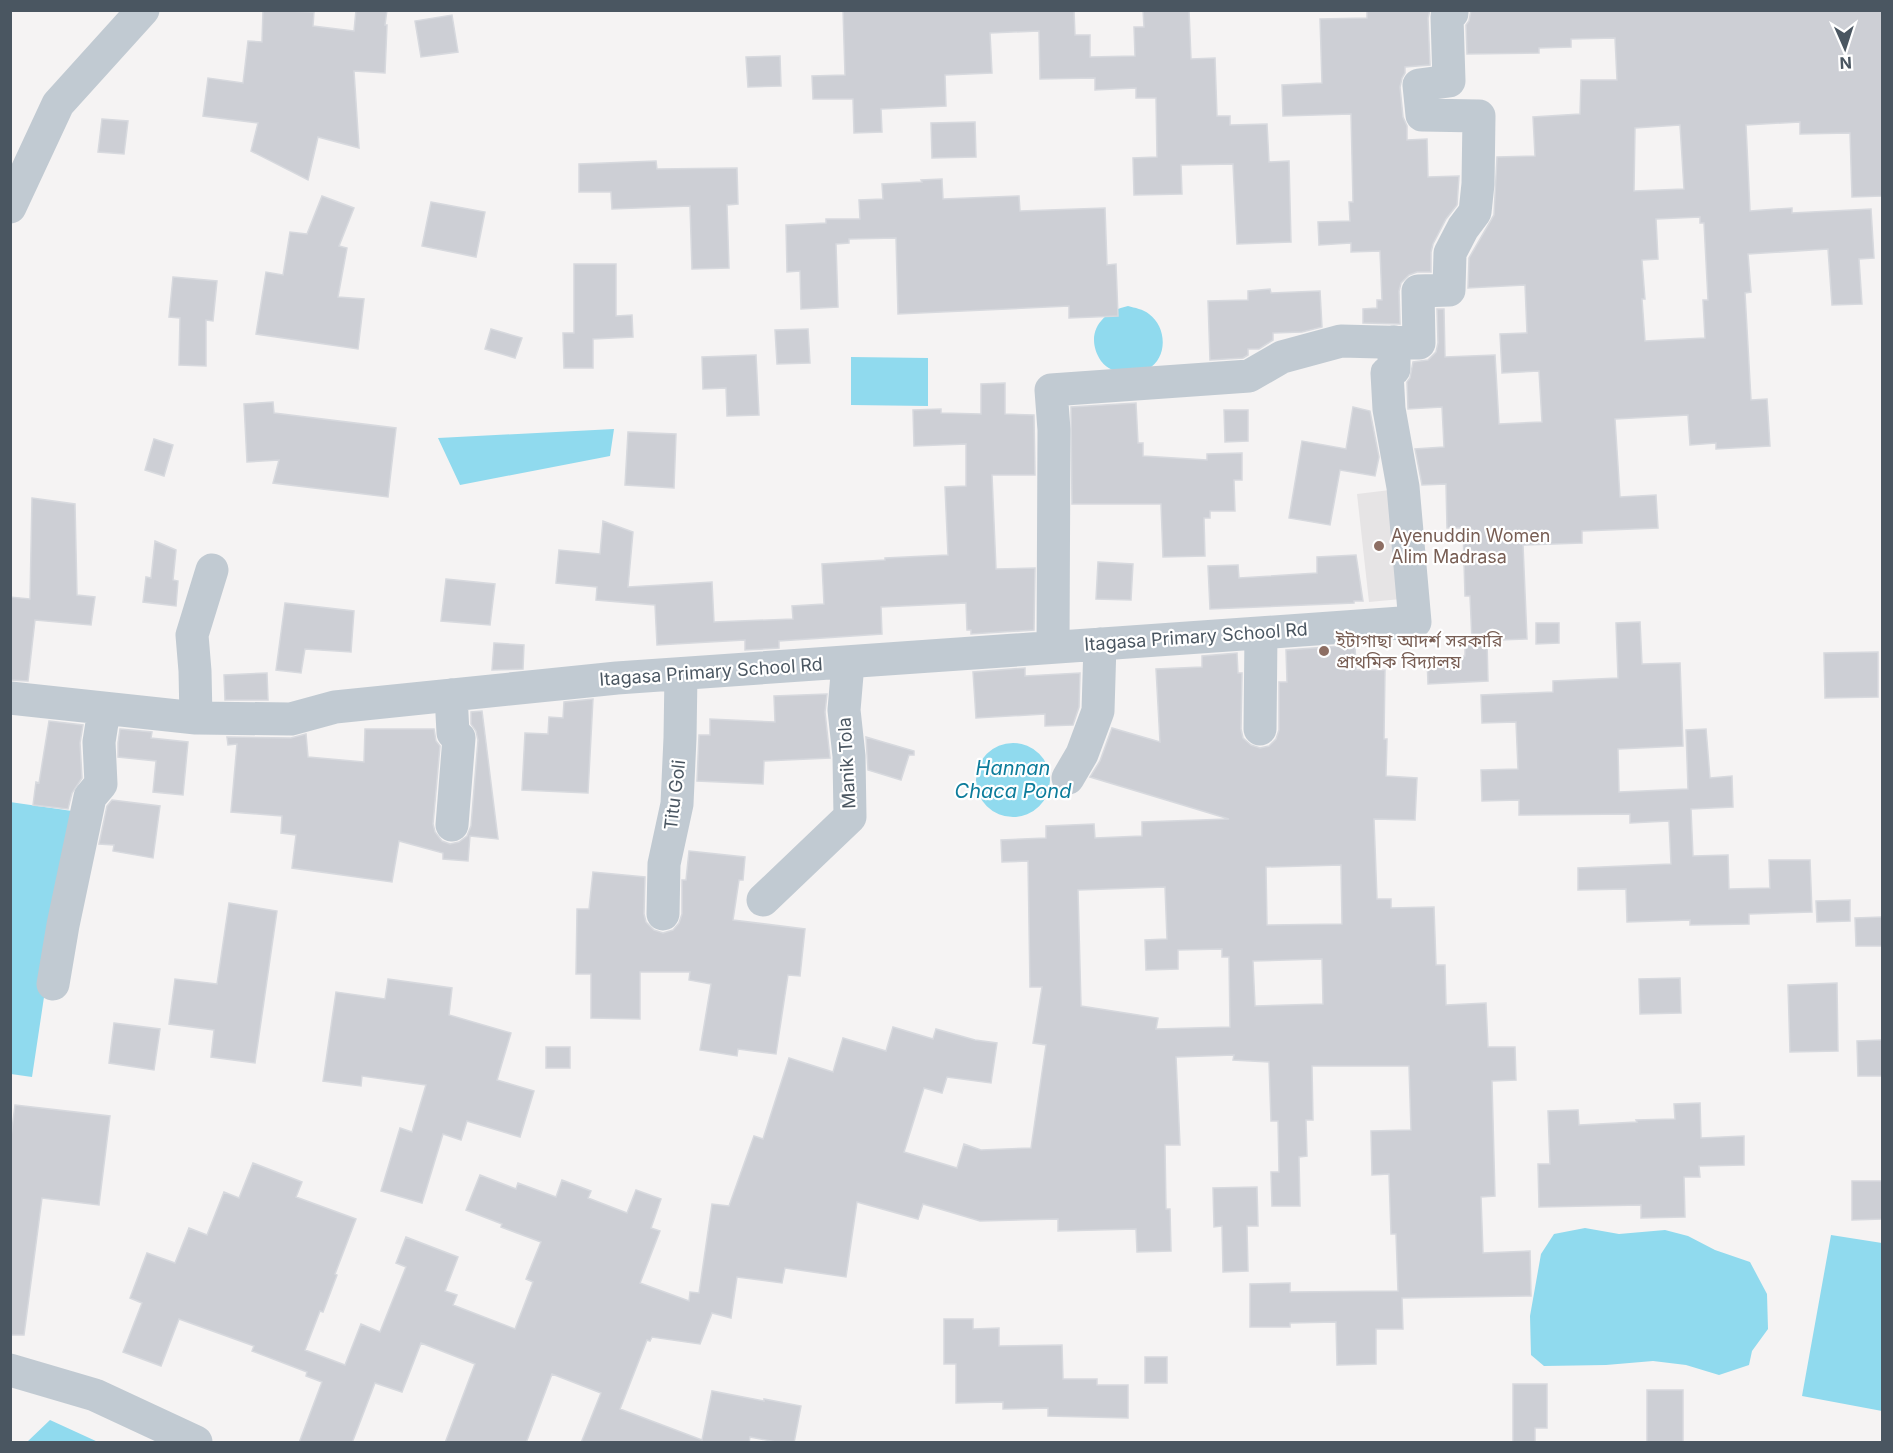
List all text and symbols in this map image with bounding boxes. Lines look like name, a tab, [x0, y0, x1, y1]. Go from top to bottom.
north arrow	[1815, 18, 1875, 78]
text: N	[1839, 53, 1852, 73]
place label: Ayenuddin Women Alim Madrasa	[1391, 525, 1550, 567]
marker: Ayenuddin Women Alim Madrasa	[1372, 539, 1386, 553]
street label: Itagasa Primary School Rd	[1084, 618, 1308, 655]
place label: ইটাগাছা আদর্শ সরকারি প্রাথমিক বিদ্যালয়	[1335, 630, 1503, 672]
marker: ইটাগাছা আদর্শ সরকারি প্রাথমিক বিদ্যালয়	[1317, 644, 1331, 658]
street label: Itagasa Primary School Rd	[599, 653, 823, 690]
street label: Manik Tola	[834, 717, 859, 809]
water label: Hannan Chaca Pond	[955, 756, 1072, 803]
street label: Titu Goli	[660, 759, 689, 831]

